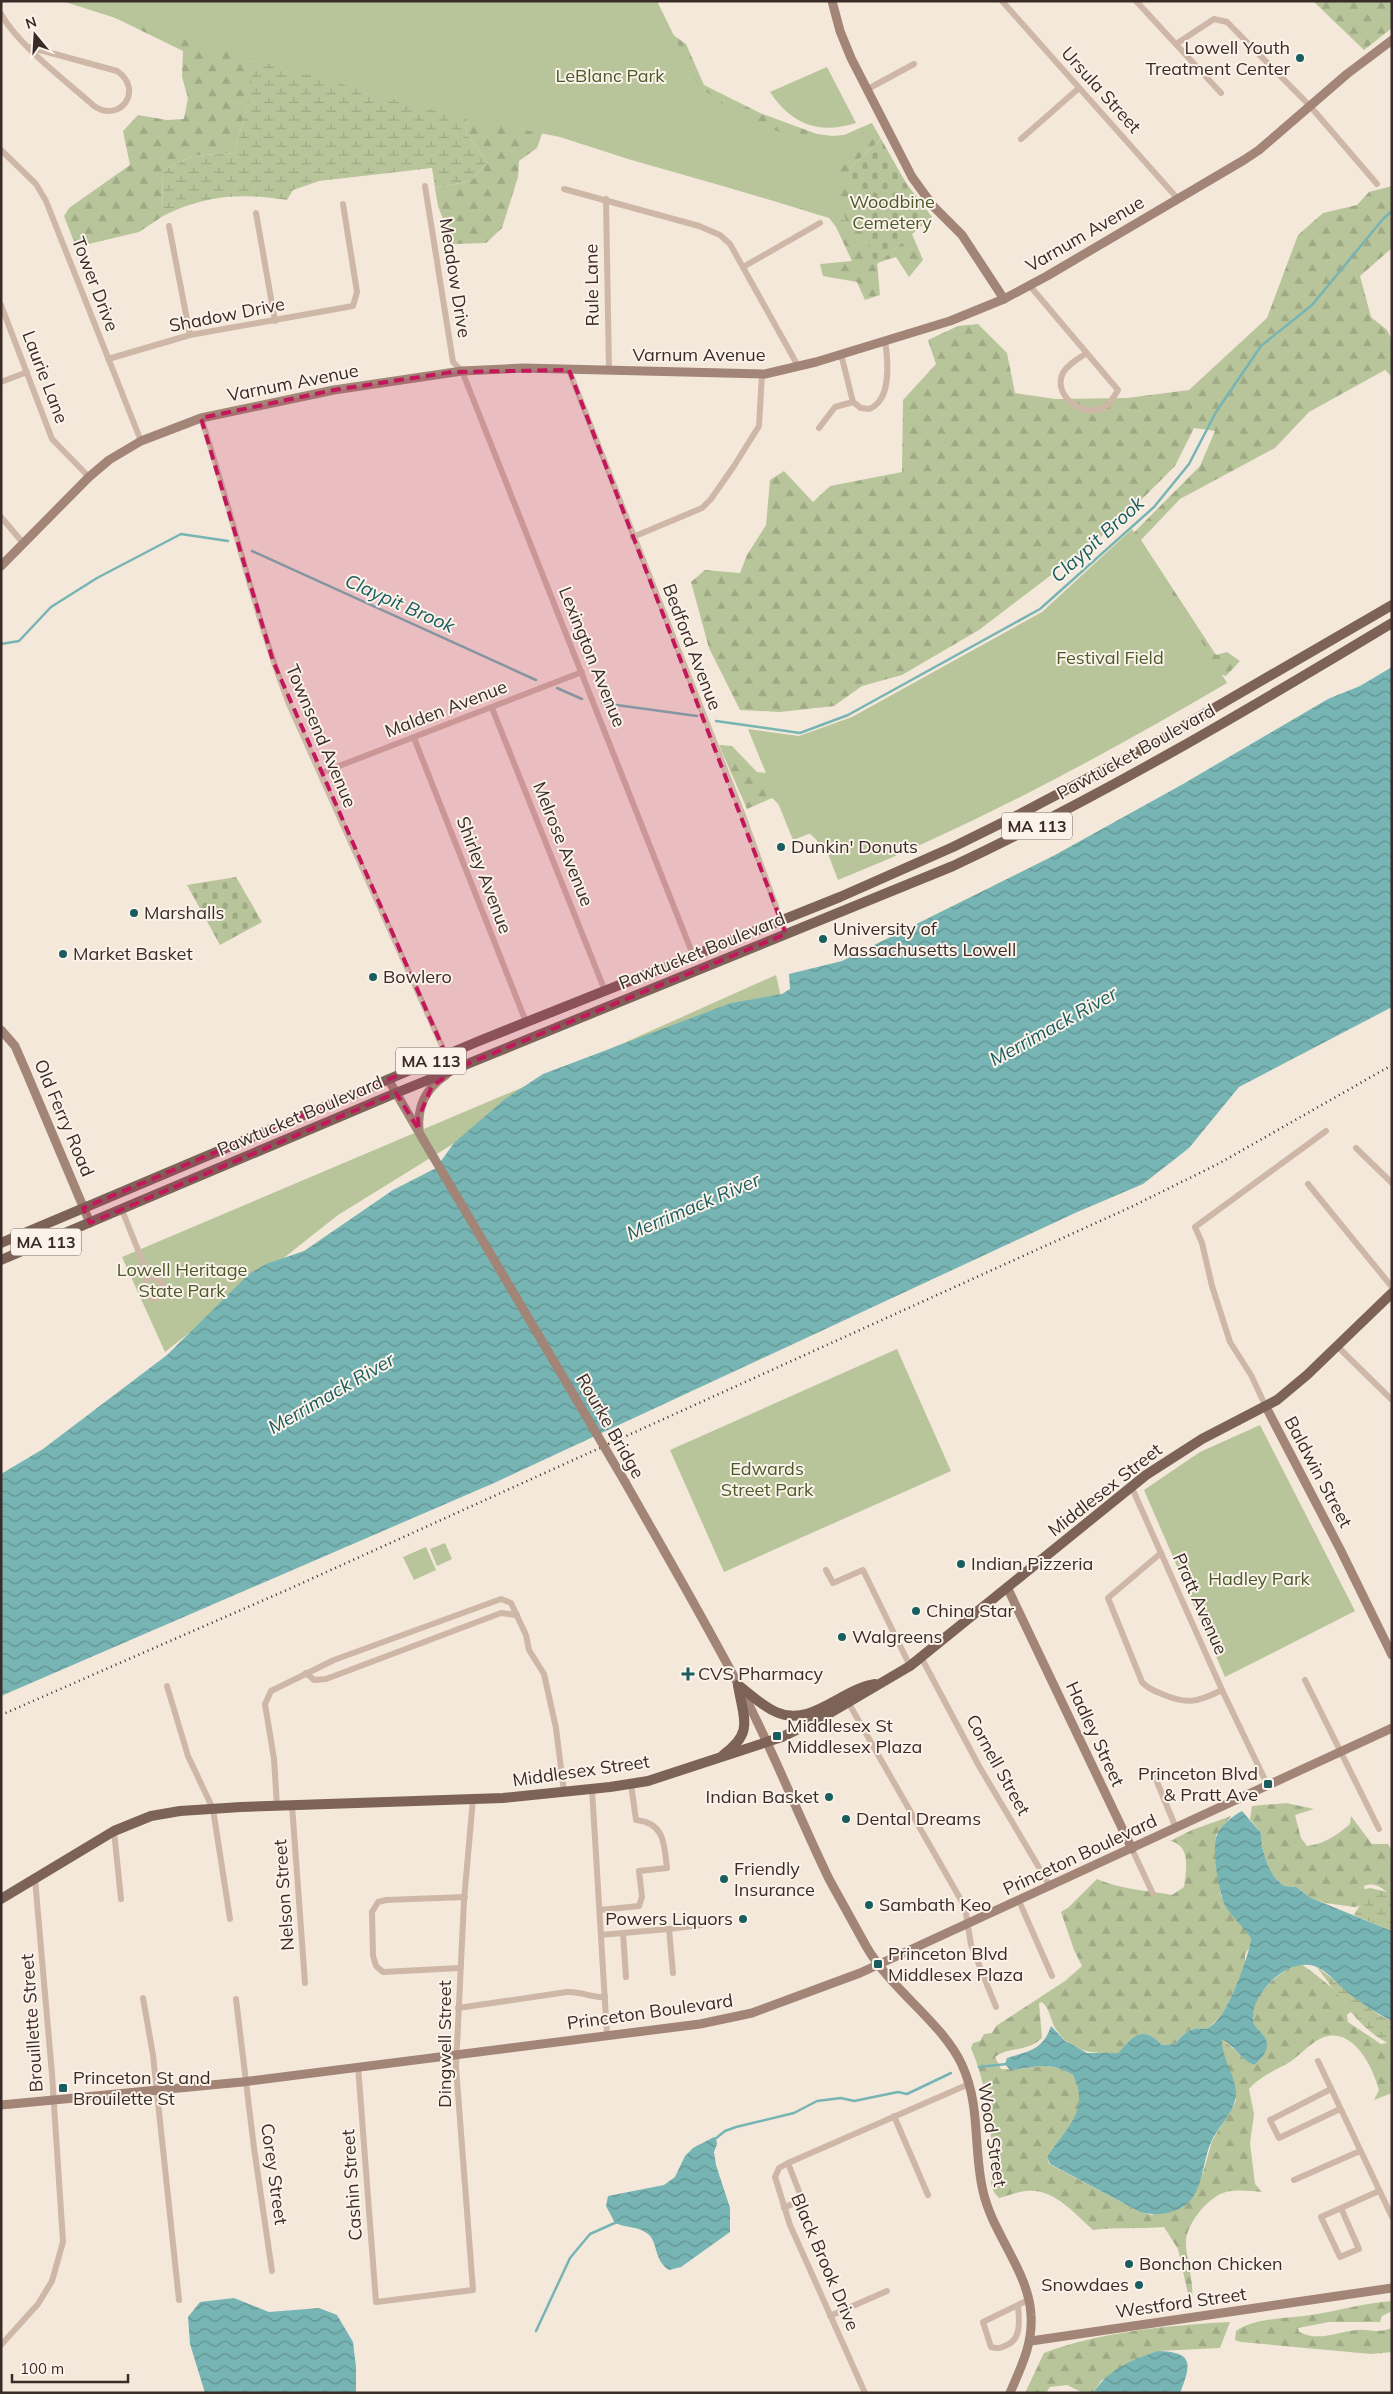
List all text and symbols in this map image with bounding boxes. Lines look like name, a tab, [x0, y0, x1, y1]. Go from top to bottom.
north arrow	[10, 10, 60, 60]
text: N	[23, 12, 39, 33]
place label: Lowell Youth Treatment Center	[1145, 36, 1290, 80]
street label: Ursula Street	[1057, 42, 1146, 138]
marker: Lowell Youth Treatment Center	[1294, 52, 1306, 64]
park label: LeBlanc Park	[556, 64, 665, 87]
park label: Woodbine Cemetery	[849, 190, 935, 234]
street label: Varnum Avenue	[1021, 190, 1148, 277]
street label: Meadow Drive	[435, 216, 476, 339]
street label: Tower Drive	[67, 233, 124, 334]
street label: Rule Lane	[579, 244, 604, 326]
street label: Shadow Drive	[167, 292, 287, 337]
street label: Laurie Lane	[17, 327, 74, 426]
street label: Varnum Avenue	[633, 343, 766, 366]
street label: Varnum Avenue	[225, 359, 360, 406]
water label: Claypit Brook	[1045, 490, 1150, 587]
water label: Claypit Brook	[341, 568, 460, 638]
street label: Bedford Avenue	[658, 580, 727, 713]
street label: Lexington Avenue	[554, 583, 631, 730]
park label: Festival Field	[1056, 646, 1164, 669]
street label: Townsend Avenue	[281, 661, 362, 811]
street label: Malden Avenue	[381, 675, 510, 742]
street label: Pawtucket Boulevard	[1053, 698, 1219, 805]
street label: Melrose Avenue	[528, 778, 599, 909]
road number: MA 113	[1002, 812, 1072, 839]
street label: Shirley Avenue	[452, 813, 517, 937]
place label: Dunkin' Donuts	[791, 835, 918, 858]
marker: Dunkin' Donuts	[775, 841, 787, 853]
place label: Marshalls	[144, 901, 225, 924]
marker: Marshalls	[128, 907, 140, 919]
street label: Pawtucket Boulevard	[615, 907, 788, 994]
place label: University of Massachusetts Lowell	[833, 917, 1016, 961]
marker: University of Massachusetts Lowell	[817, 933, 829, 945]
place label: Market Basket	[73, 942, 193, 965]
marker: Market Basket	[57, 948, 69, 960]
place label: Bowlero	[383, 965, 452, 988]
marker: Bowlero	[367, 971, 379, 983]
water label: Merrimack River	[985, 981, 1122, 1071]
road number: MA 113	[396, 1048, 466, 1074]
street label: Old Ferry Road	[29, 1056, 100, 1180]
street label: Pawtucket Boulevard	[214, 1070, 386, 1161]
water label: Merrimack River	[623, 1167, 764, 1245]
road number: MA 113	[11, 1228, 81, 1256]
park label: Lowell Heritage State Park	[117, 1258, 247, 1302]
water label: Merrimack River	[263, 1347, 399, 1439]
street label: Rourke Bridge	[571, 1369, 650, 1482]
street label: Baldwin Street	[1279, 1412, 1357, 1531]
street label: Middlesex Street	[1043, 1438, 1166, 1541]
park label: Edwards Street Park	[721, 1457, 814, 1501]
street label: Pratt Avenue	[1168, 1550, 1233, 1658]
place label: Indian Pizzeria	[971, 1552, 1093, 1575]
marker: Indian Pizzeria	[955, 1558, 967, 1570]
park label: Hadley Park	[1208, 1567, 1310, 1590]
place label: China Star	[926, 1599, 1014, 1622]
marker: China Star	[910, 1605, 922, 1617]
place label: Walgreens	[852, 1625, 942, 1648]
marker: Walgreens	[836, 1631, 848, 1643]
place label: CVS Pharmacy	[698, 1662, 823, 1685]
marker: CVS Pharmacy	[682, 1668, 694, 1680]
street label: Hadley Street	[1061, 1678, 1130, 1790]
street label: Cornell Street	[961, 1710, 1036, 1819]
place label: Middlesex St Middlesex Plaza	[787, 1714, 922, 1758]
marker: Middlesex St Middlesex Plaza	[771, 1730, 783, 1742]
street label: Middlesex Street	[511, 1750, 651, 1792]
place label: Princeton Blvd & Pratt Ave	[1138, 1762, 1258, 1806]
marker: Princeton Blvd & Pratt Ave	[1262, 1778, 1274, 1790]
place label: Indian Basket	[706, 1785, 819, 1808]
marker: Indian Basket	[823, 1791, 835, 1803]
place label: Dental Dreams	[856, 1807, 981, 1830]
street label: Princeton Boulevard	[999, 1809, 1161, 1900]
marker: Dental Dreams	[840, 1813, 852, 1825]
street label: Nelson Street	[268, 1838, 299, 1952]
place label: Friendly Insurance	[734, 1857, 815, 1901]
marker: Friendly Insurance	[718, 1873, 730, 1885]
place label: Sambath Keo	[879, 1893, 991, 1916]
marker: Sambath Keo	[863, 1899, 875, 1911]
place label: Powers Liquors	[605, 1907, 733, 1930]
marker: Powers Liquors	[737, 1913, 749, 1925]
place label: Princeton Blvd Middlesex Plaza	[888, 1942, 1023, 1986]
street label: Brouillette Street	[15, 1953, 48, 2093]
marker: Princeton Blvd Middlesex Plaza	[872, 1958, 884, 1970]
street label: Dingwell Street	[433, 1980, 456, 2108]
street label: Princeton Boulevard	[565, 1988, 734, 2035]
place label: Princeton St and Brouilette St	[73, 2066, 210, 2110]
street label: Wood Street	[973, 2081, 1012, 2188]
marker: Princeton St and Brouilette St	[57, 2082, 69, 2094]
street label: Corey Street	[256, 2122, 293, 2226]
street label: Cashin Street	[336, 2129, 367, 2242]
street label: Black Brook Drive	[786, 2190, 865, 2334]
place label: Bonchon Chicken	[1139, 2252, 1282, 2275]
marker: Bonchon Chicken	[1123, 2258, 1135, 2270]
place label: Snowdaes	[1041, 2273, 1129, 2296]
marker: Snowdaes	[1133, 2279, 1145, 2291]
street label: Westford Street	[1114, 2282, 1248, 2323]
scale bar	[12, 2352, 129, 2384]
text: 100 m	[20, 2359, 64, 2378]

